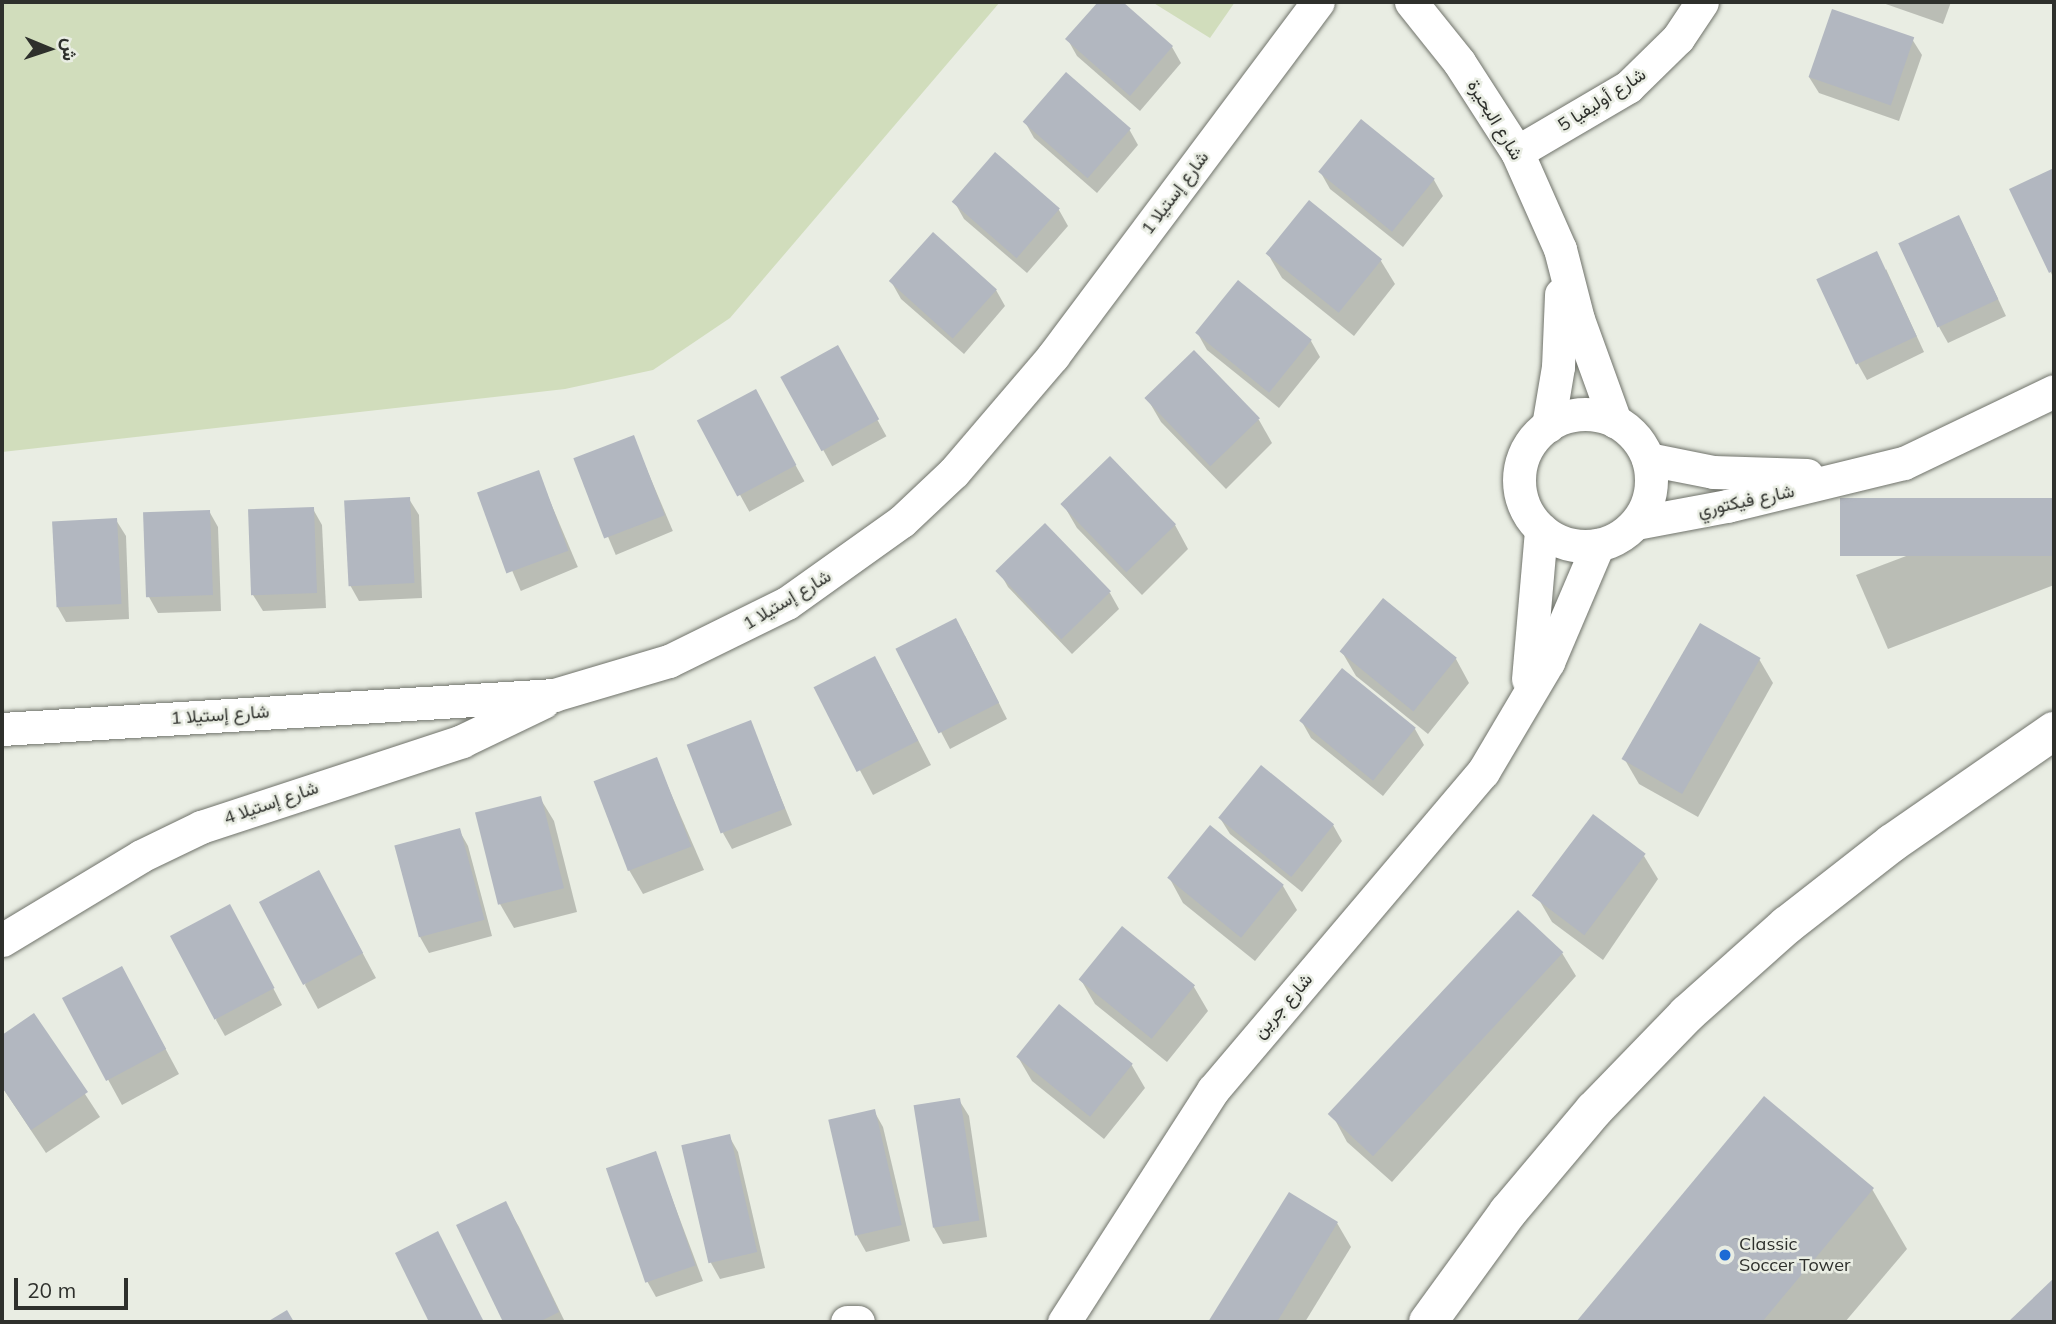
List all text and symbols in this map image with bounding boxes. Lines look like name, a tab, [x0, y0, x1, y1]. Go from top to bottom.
north arrow	[14, 14, 84, 84]
text: ش	[58, 38, 82, 62]
street label: شارع أوليفيا 5	[1554, 64, 1650, 136]
street label: شارع البحيرة	[1463, 76, 1527, 164]
street label: شارع إستيلا 1	[1137, 147, 1213, 239]
street label: شارع فيكتوري	[1696, 480, 1796, 522]
street label: شارع إستيلا 1	[739, 565, 835, 635]
street label: شارع إستيلا 1	[170, 701, 270, 729]
street label: شارع إستيلا 4	[221, 777, 321, 829]
street label: شارع جرين	[1249, 969, 1317, 1043]
place label: Classic Soccer Tower	[1739, 1234, 1850, 1276]
marker: Classic Soccer Tower	[1717, 1247, 1733, 1263]
scale bar	[18, 1264, 131, 1308]
text: 20 m	[27, 1277, 76, 1303]

